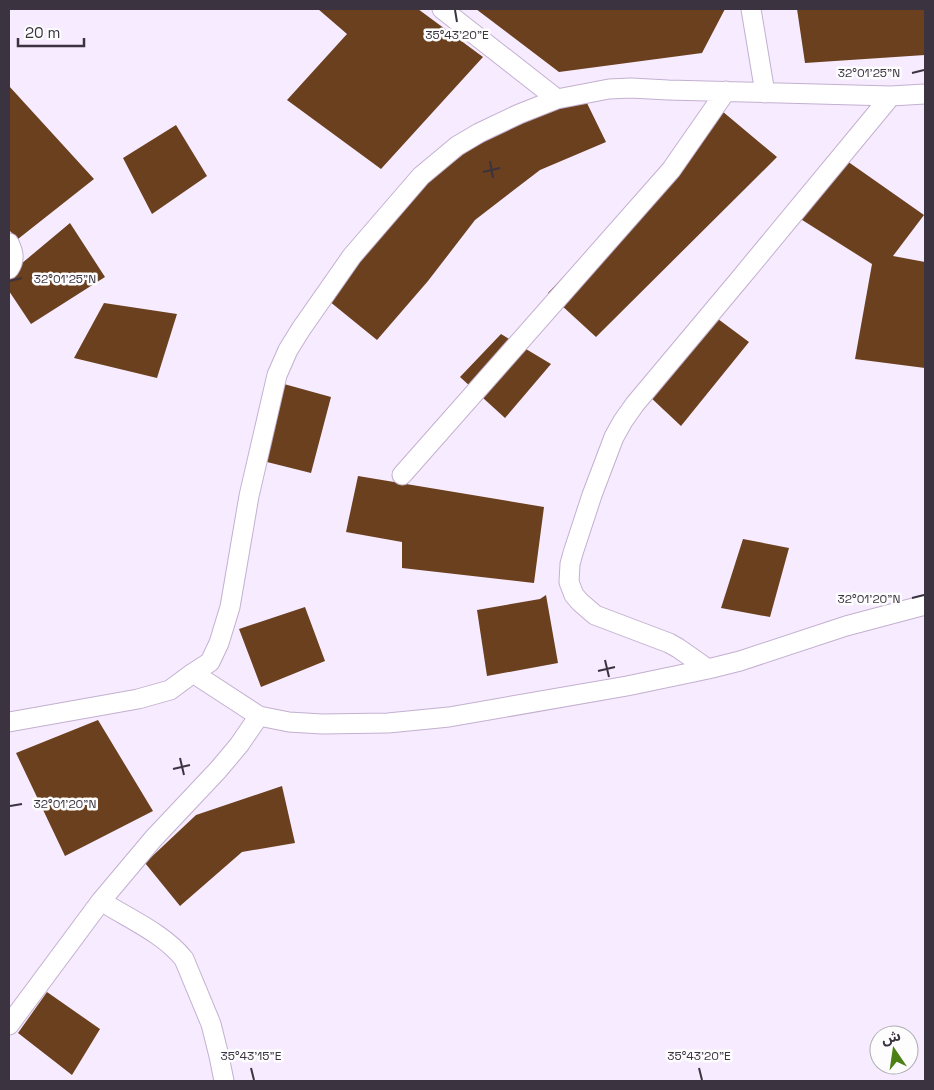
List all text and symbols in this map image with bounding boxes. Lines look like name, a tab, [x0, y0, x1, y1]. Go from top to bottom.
scale bar	[18, 15, 84, 47]
text: 20 m	[25, 23, 60, 42]
text: 35°43'20"E	[425, 27, 489, 43]
text: 32°01'25"N	[838, 65, 900, 81]
text: 32°01'25"N	[34, 271, 96, 287]
text: 32°01'20"N	[838, 591, 900, 607]
text: 32°01'20"N	[34, 796, 96, 812]
north arrow	[869, 1025, 919, 1075]
text: ش	[880, 1026, 902, 1048]
text: 35°43'15"E	[221, 1048, 282, 1064]
text: 35°43'20"E	[667, 1048, 731, 1064]

